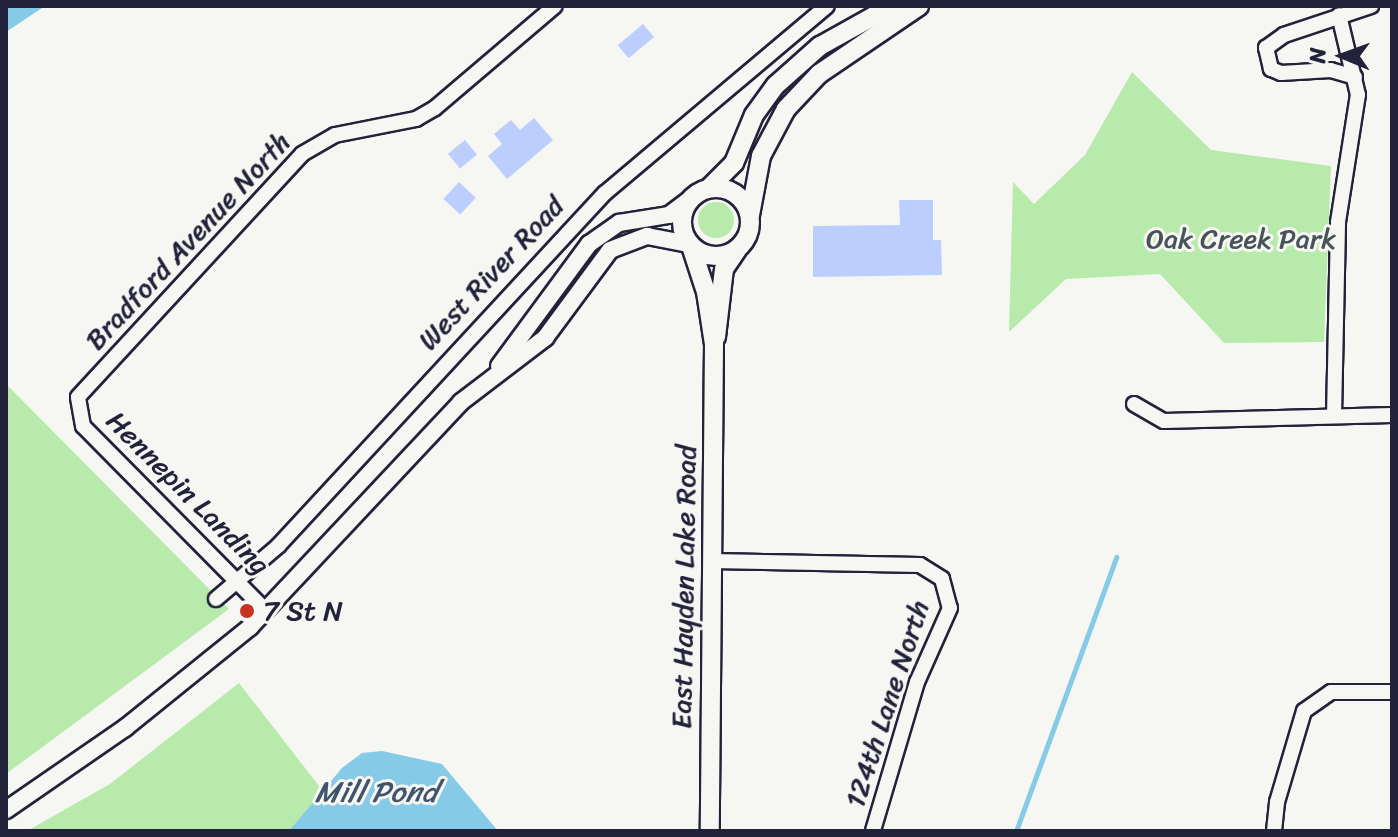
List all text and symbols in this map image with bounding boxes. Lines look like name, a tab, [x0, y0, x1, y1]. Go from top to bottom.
north arrow	[1302, 16, 1382, 96]
text: N	[1298, 48, 1337, 64]
street label: Bradford Avenue North	[78, 125, 298, 357]
street label: West River Road	[411, 189, 571, 357]
park label: Oak Creek Park	[1145, 222, 1337, 256]
street label: Hennepin Landing	[99, 404, 277, 582]
street label: East Hayden Lake Road	[665, 444, 703, 730]
place label: 7 St N	[263, 594, 343, 628]
street label: 124th Lane North	[838, 596, 936, 812]
marker: 7 St N	[238, 602, 256, 620]
water label: Mill Pond	[314, 774, 438, 810]

